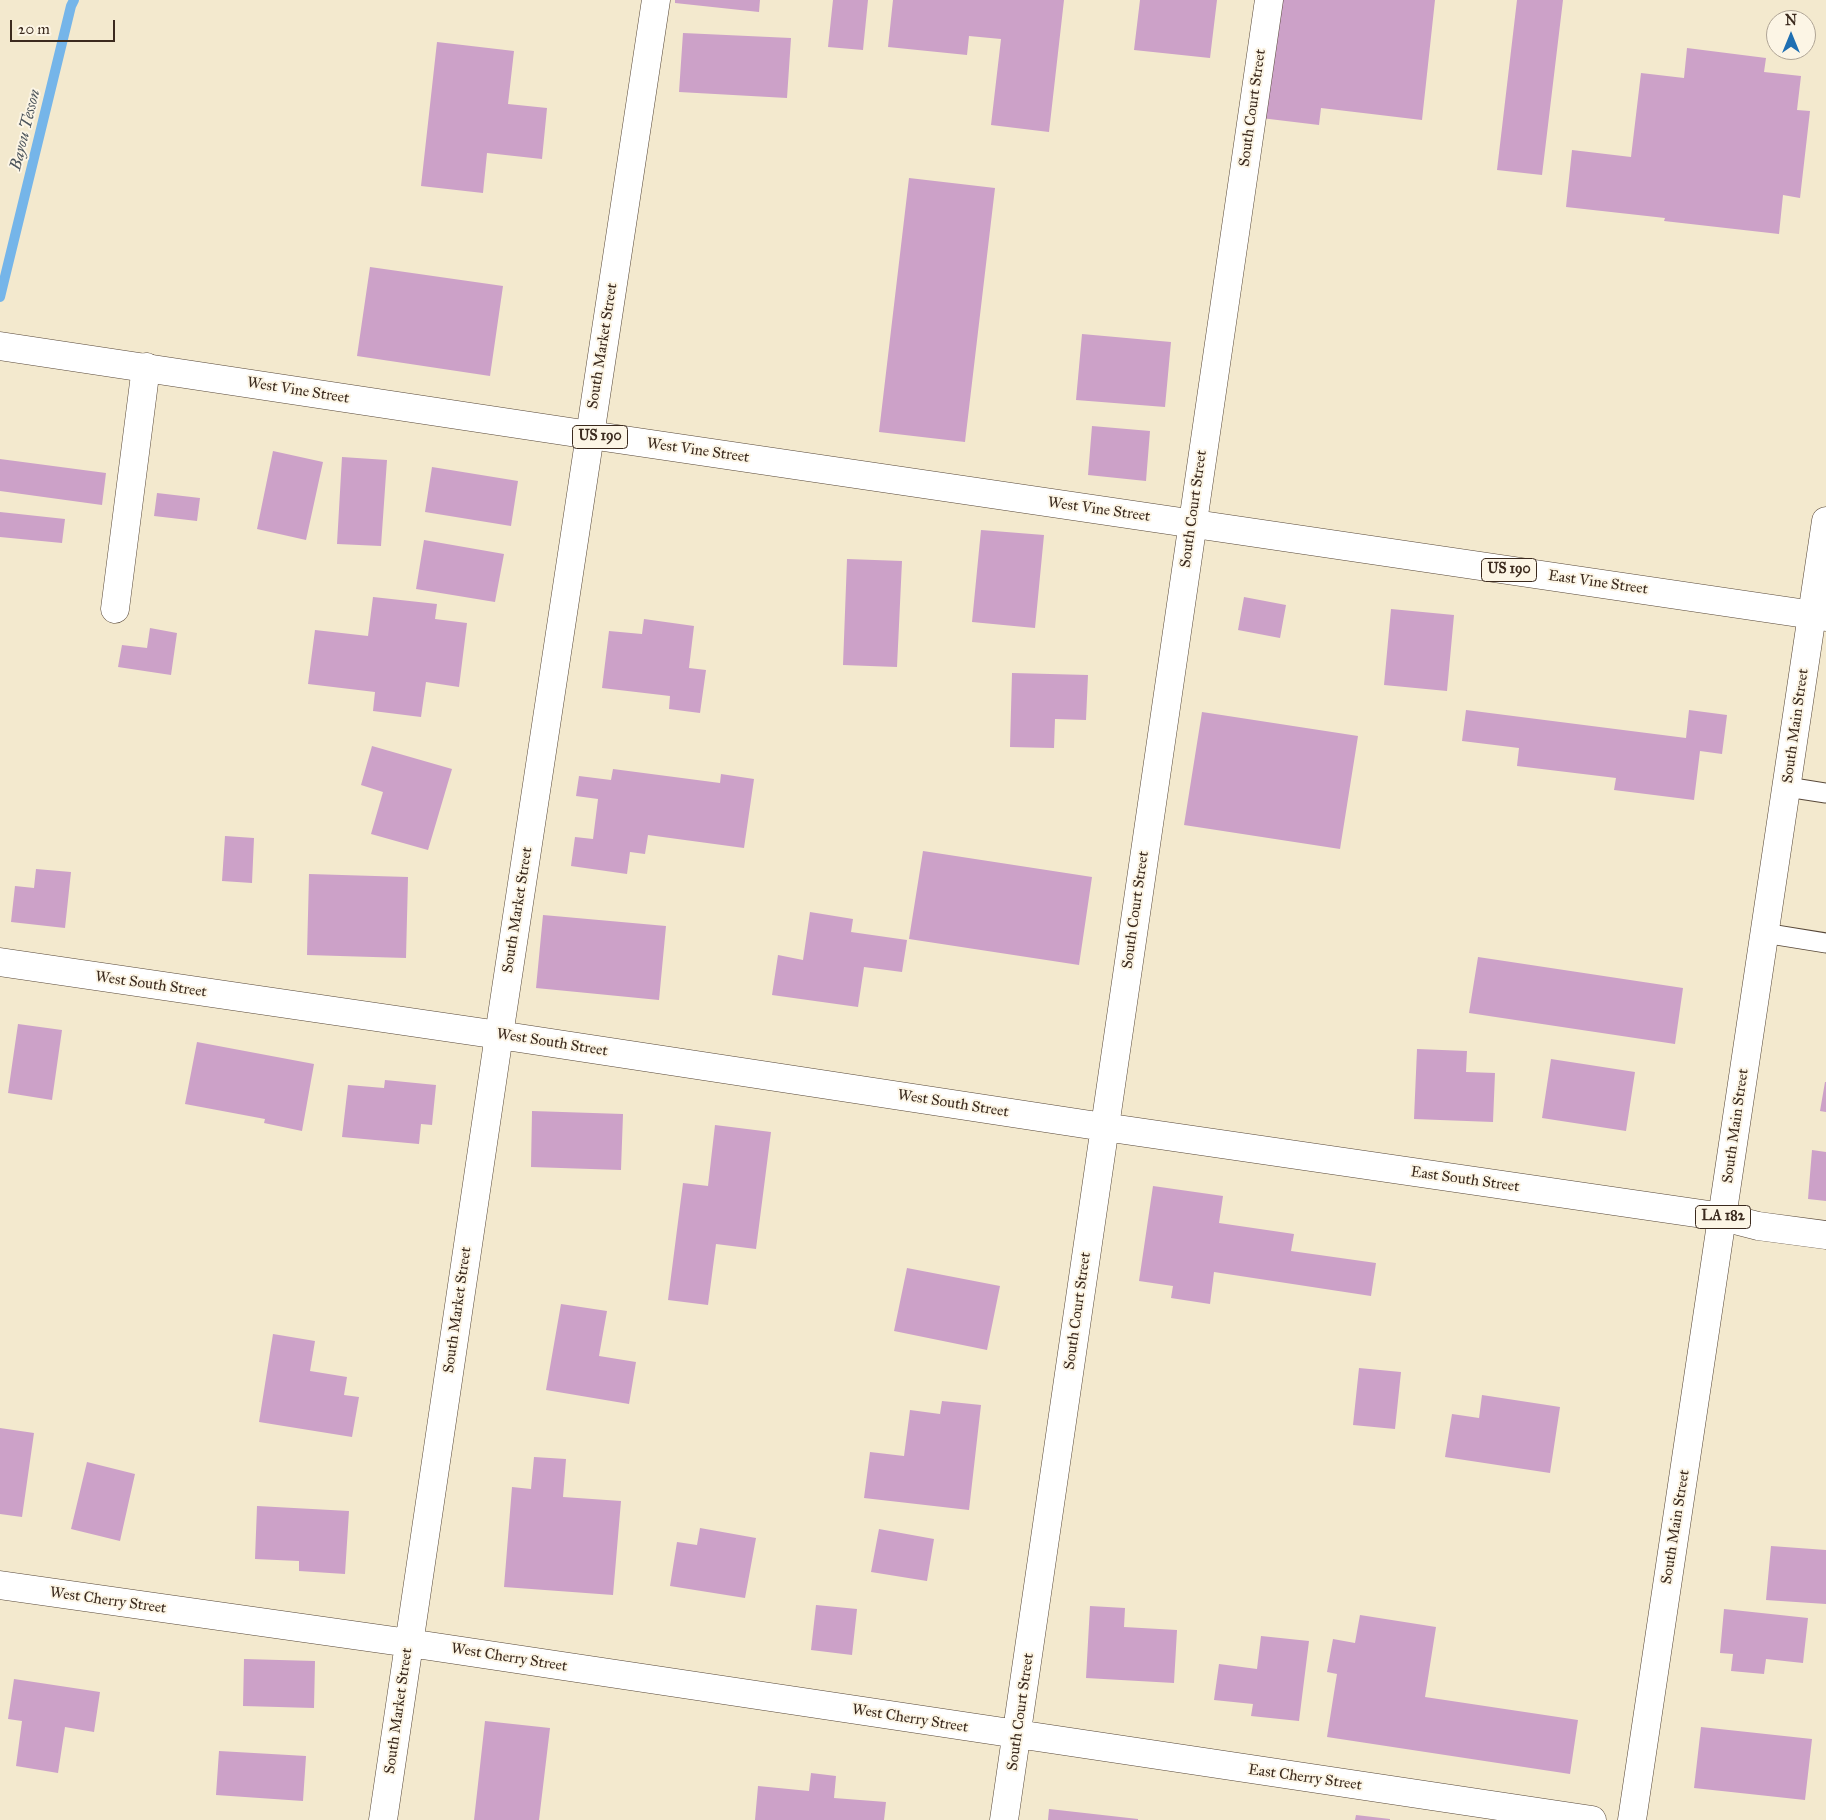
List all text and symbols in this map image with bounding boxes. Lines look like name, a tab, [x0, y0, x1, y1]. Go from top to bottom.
scale bar	[12, 10, 118, 42]
north arrow	[1766, 10, 1816, 60]
text: N	[1785, 12, 1797, 29]
text: 20 m	[18, 20, 50, 38]
street label: South Court Street	[1236, 48, 1270, 168]
water label: Bayou Tesson	[7, 88, 45, 172]
street label: South Market Street	[584, 282, 622, 410]
street label: West Vine Street	[246, 374, 350, 408]
road number: US 190	[572, 426, 628, 448]
street label: West Vine Street	[646, 435, 750, 467]
street label: South Court Street	[1177, 449, 1211, 569]
street label: West Vine Street	[1047, 494, 1151, 526]
road number: US 190	[1482, 558, 1536, 582]
street label: East Vine Street	[1547, 567, 1649, 599]
street label: South Main Street	[1779, 667, 1813, 785]
street label: South Market Street	[499, 846, 537, 974]
street label: South Court Street	[1119, 850, 1153, 970]
street label: West South Street	[94, 968, 208, 1002]
street label: West South Street	[495, 1025, 609, 1061]
street label: South Main Street	[1719, 1067, 1753, 1185]
street label: West South Street	[896, 1086, 1010, 1122]
street label: East South Street	[1410, 1163, 1520, 1197]
road number: LA 182	[1696, 1206, 1750, 1228]
street label: South Market Street	[440, 1246, 476, 1374]
street label: South Court Street	[1061, 1251, 1095, 1371]
street label: South Main Street	[1658, 1468, 1694, 1586]
street label: West Cherry Street	[49, 1584, 167, 1618]
street label: West Cherry Street	[450, 1640, 568, 1676]
street label: South Market Street	[381, 1647, 417, 1775]
street label: South Court Street	[1004, 1652, 1038, 1772]
street label: West Cherry Street	[851, 1701, 969, 1737]
street label: East Cherry Street	[1247, 1761, 1363, 1795]

